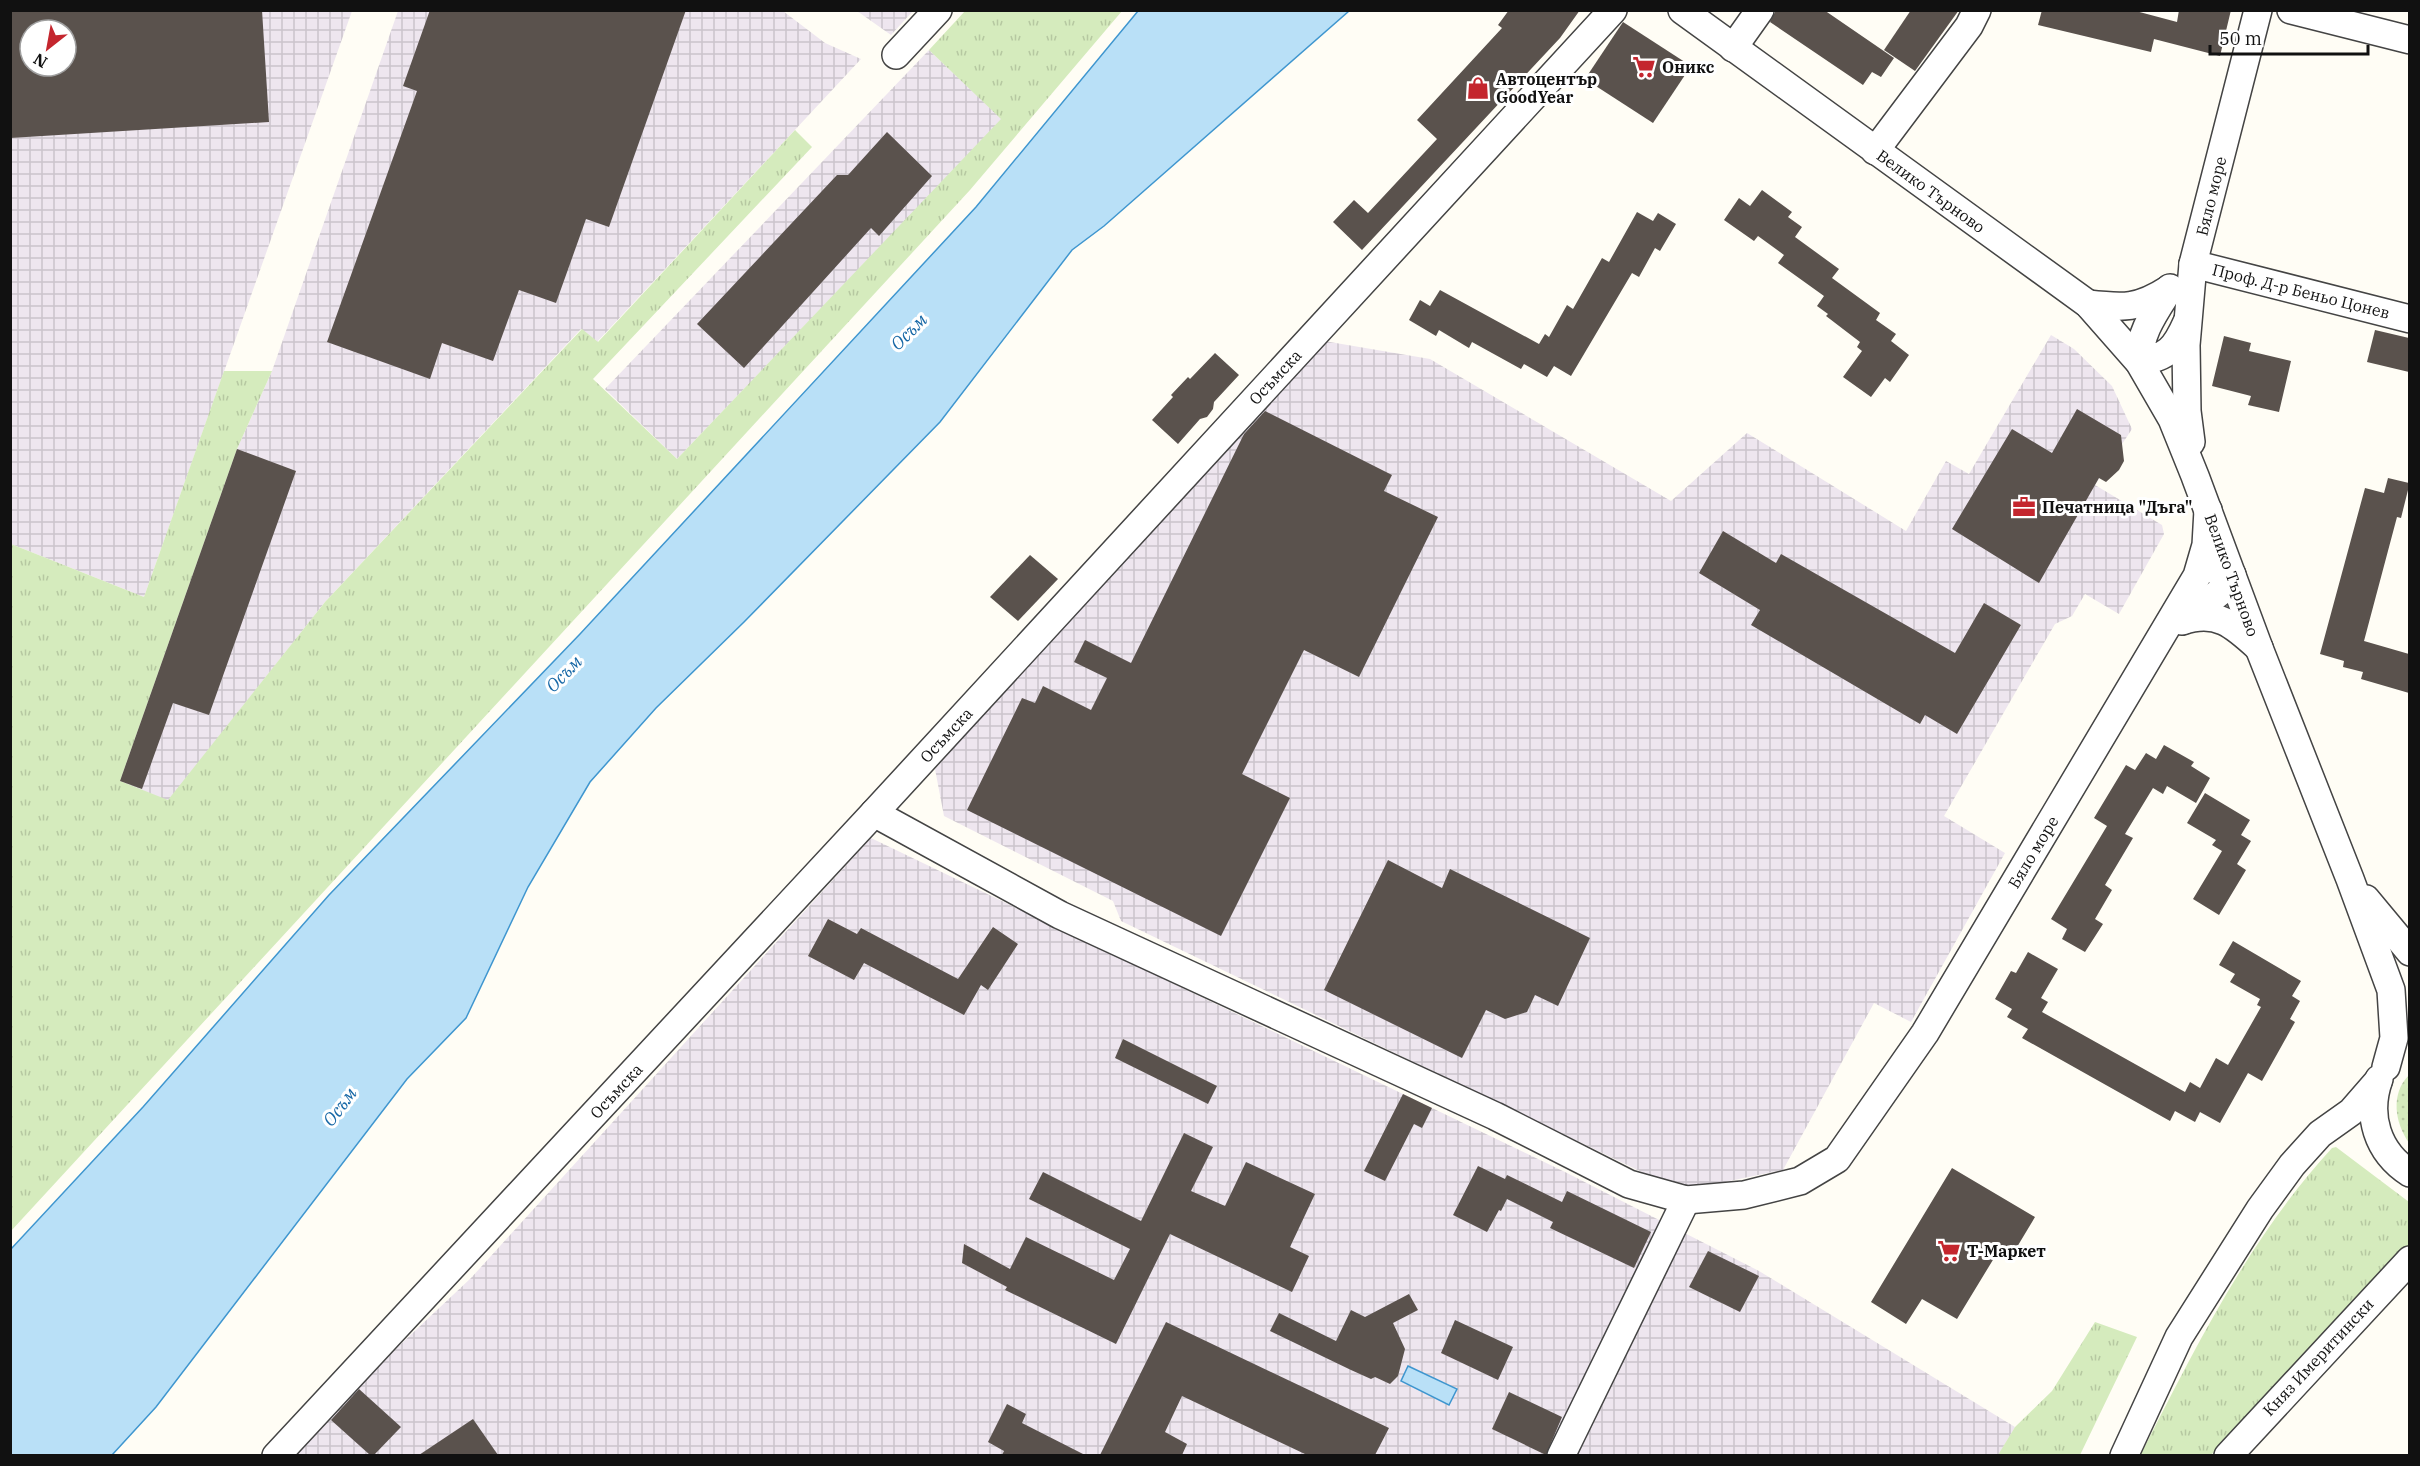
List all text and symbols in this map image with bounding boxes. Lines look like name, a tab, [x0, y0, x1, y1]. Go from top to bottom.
north arrow	[18, 18, 78, 78]
scale bar	[2210, 18, 2368, 56]
text: 50 m	[2219, 27, 2262, 50]
text: N	[30, 49, 51, 73]
supermarket icon: Оникс	[1631, 54, 1657, 80]
place label: Оникс	[1662, 57, 1715, 77]
place label: Автоцентър GoodYear	[1496, 69, 1597, 107]
shop icon: Автоцентър GoodYear	[1465, 75, 1491, 101]
street label: Велико Търново	[1873, 145, 1989, 237]
street label: Бяло море	[2191, 154, 2231, 238]
street label: Проф. Д-р Беньо Цонев	[2210, 259, 2392, 323]
water label: Осъм	[885, 308, 932, 355]
street label: Осъмска	[1244, 345, 1306, 409]
office icon: Печатница "Дъга"	[2011, 494, 2037, 520]
place label: Печатница "Дъга"	[2042, 497, 2193, 517]
street label: Велико Търново	[2201, 511, 2263, 639]
water label: Осъм	[540, 650, 587, 697]
street label: Осъмска	[915, 703, 977, 767]
street label: Бяло море	[2004, 812, 2062, 892]
street label: Осъмска	[585, 1059, 647, 1123]
water label: Осъм	[317, 1082, 362, 1131]
supermarket icon: Т-Маркет	[1936, 1238, 1962, 1264]
place label: Т-Маркет	[1967, 1241, 2046, 1261]
street label: Княз Имеритински	[2258, 1294, 2378, 1420]

